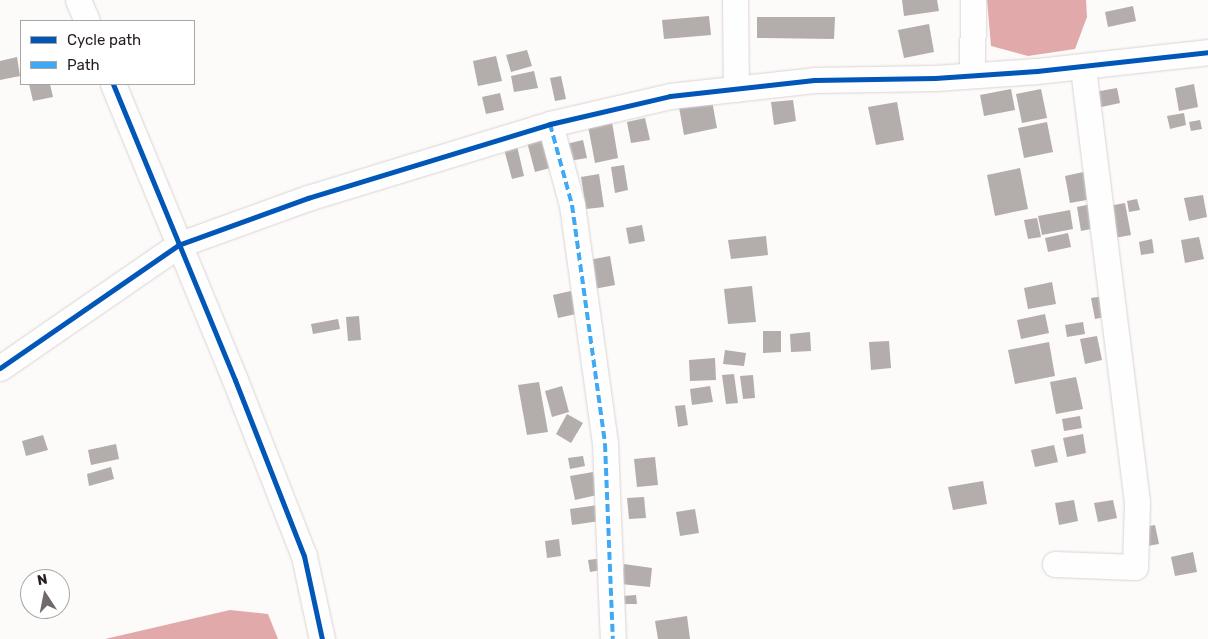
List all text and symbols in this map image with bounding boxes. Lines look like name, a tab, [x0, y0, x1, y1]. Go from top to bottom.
legend	[20, 20, 195, 85]
text: Cycle path	[67, 31, 141, 49]
text: Path	[67, 56, 100, 74]
north arrow	[20, 569, 70, 619]
text: N	[36, 570, 49, 589]

